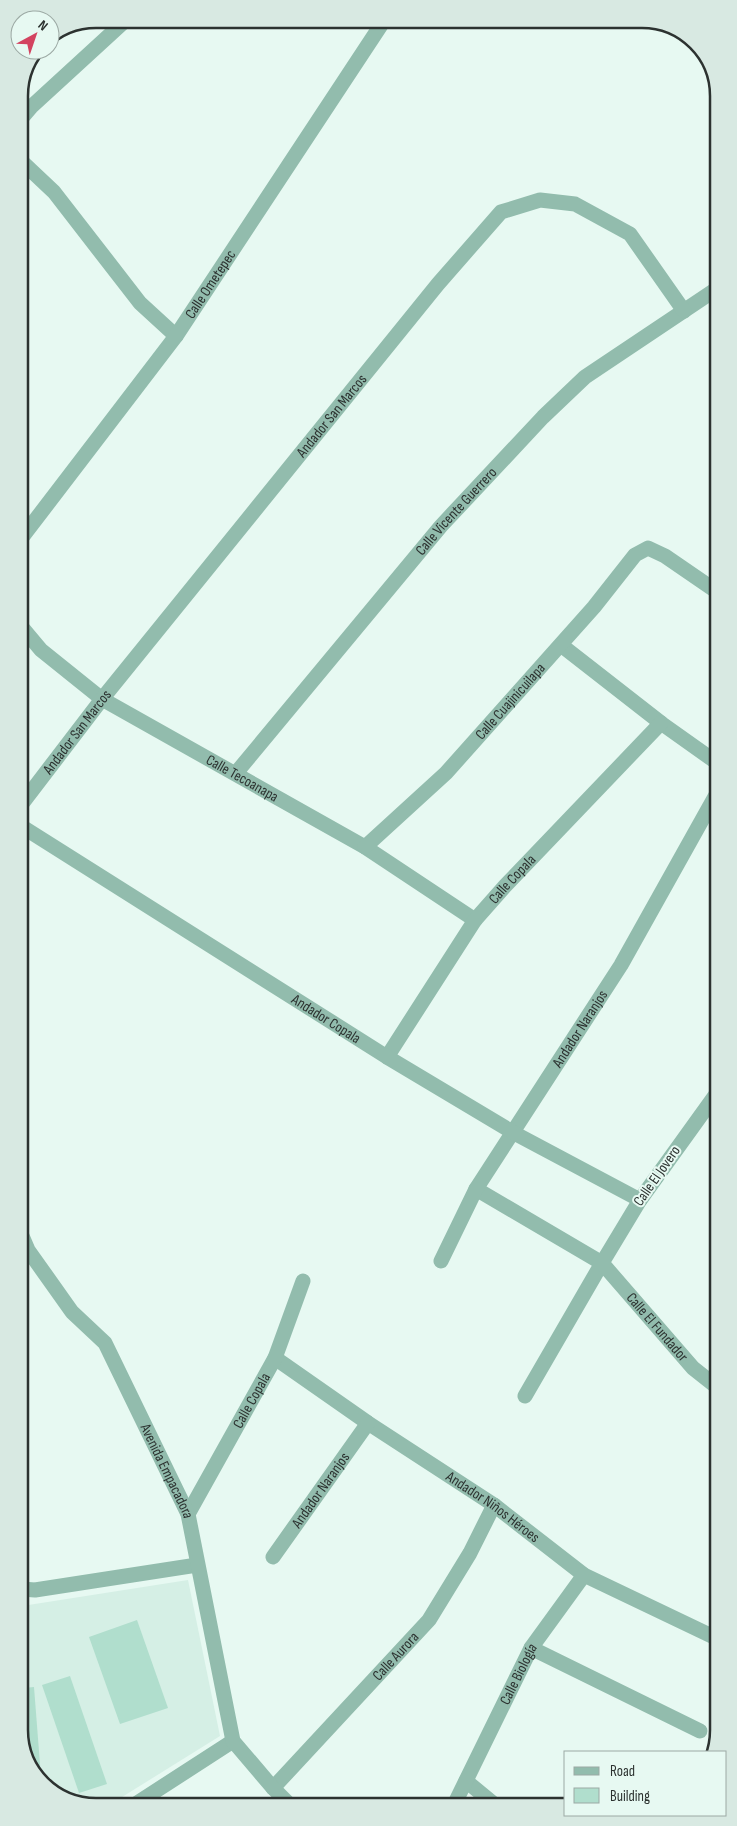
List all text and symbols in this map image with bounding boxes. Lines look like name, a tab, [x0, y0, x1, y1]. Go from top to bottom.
north arrow	[10, 10, 60, 60]
text: N	[35, 17, 51, 34]
street label: Calle Ometepec	[181, 246, 240, 322]
street label: Andador San Marcos	[291, 370, 371, 462]
street label: Calle Vicente Guerrero	[411, 463, 501, 559]
street label: Calle Cuajinicuilapa	[471, 659, 549, 743]
street label: Andador San Marcos	[38, 686, 115, 779]
street label: Calle Tecoanapa	[203, 750, 282, 806]
street label: Calle Copala	[484, 850, 540, 908]
street label: Andador Naranjos	[547, 986, 612, 1072]
street label: Andador Copala	[287, 989, 365, 1048]
street label: Calle El Jovero	[629, 1142, 685, 1210]
street label: Calle El Fundador	[622, 1288, 693, 1366]
street label: Calle Copala	[228, 1369, 275, 1432]
street label: Avenida Empacadora	[136, 1420, 198, 1520]
street label: Andador Naranjos	[287, 1449, 354, 1532]
street label: Andador Niños Héroes	[442, 1466, 544, 1547]
street label: Calle Aurora	[368, 1628, 423, 1684]
street label: Calle Biología	[495, 1639, 541, 1708]
legend	[564, 1751, 727, 1816]
text: Road	[610, 1762, 635, 1781]
text: Building	[610, 1787, 650, 1806]

